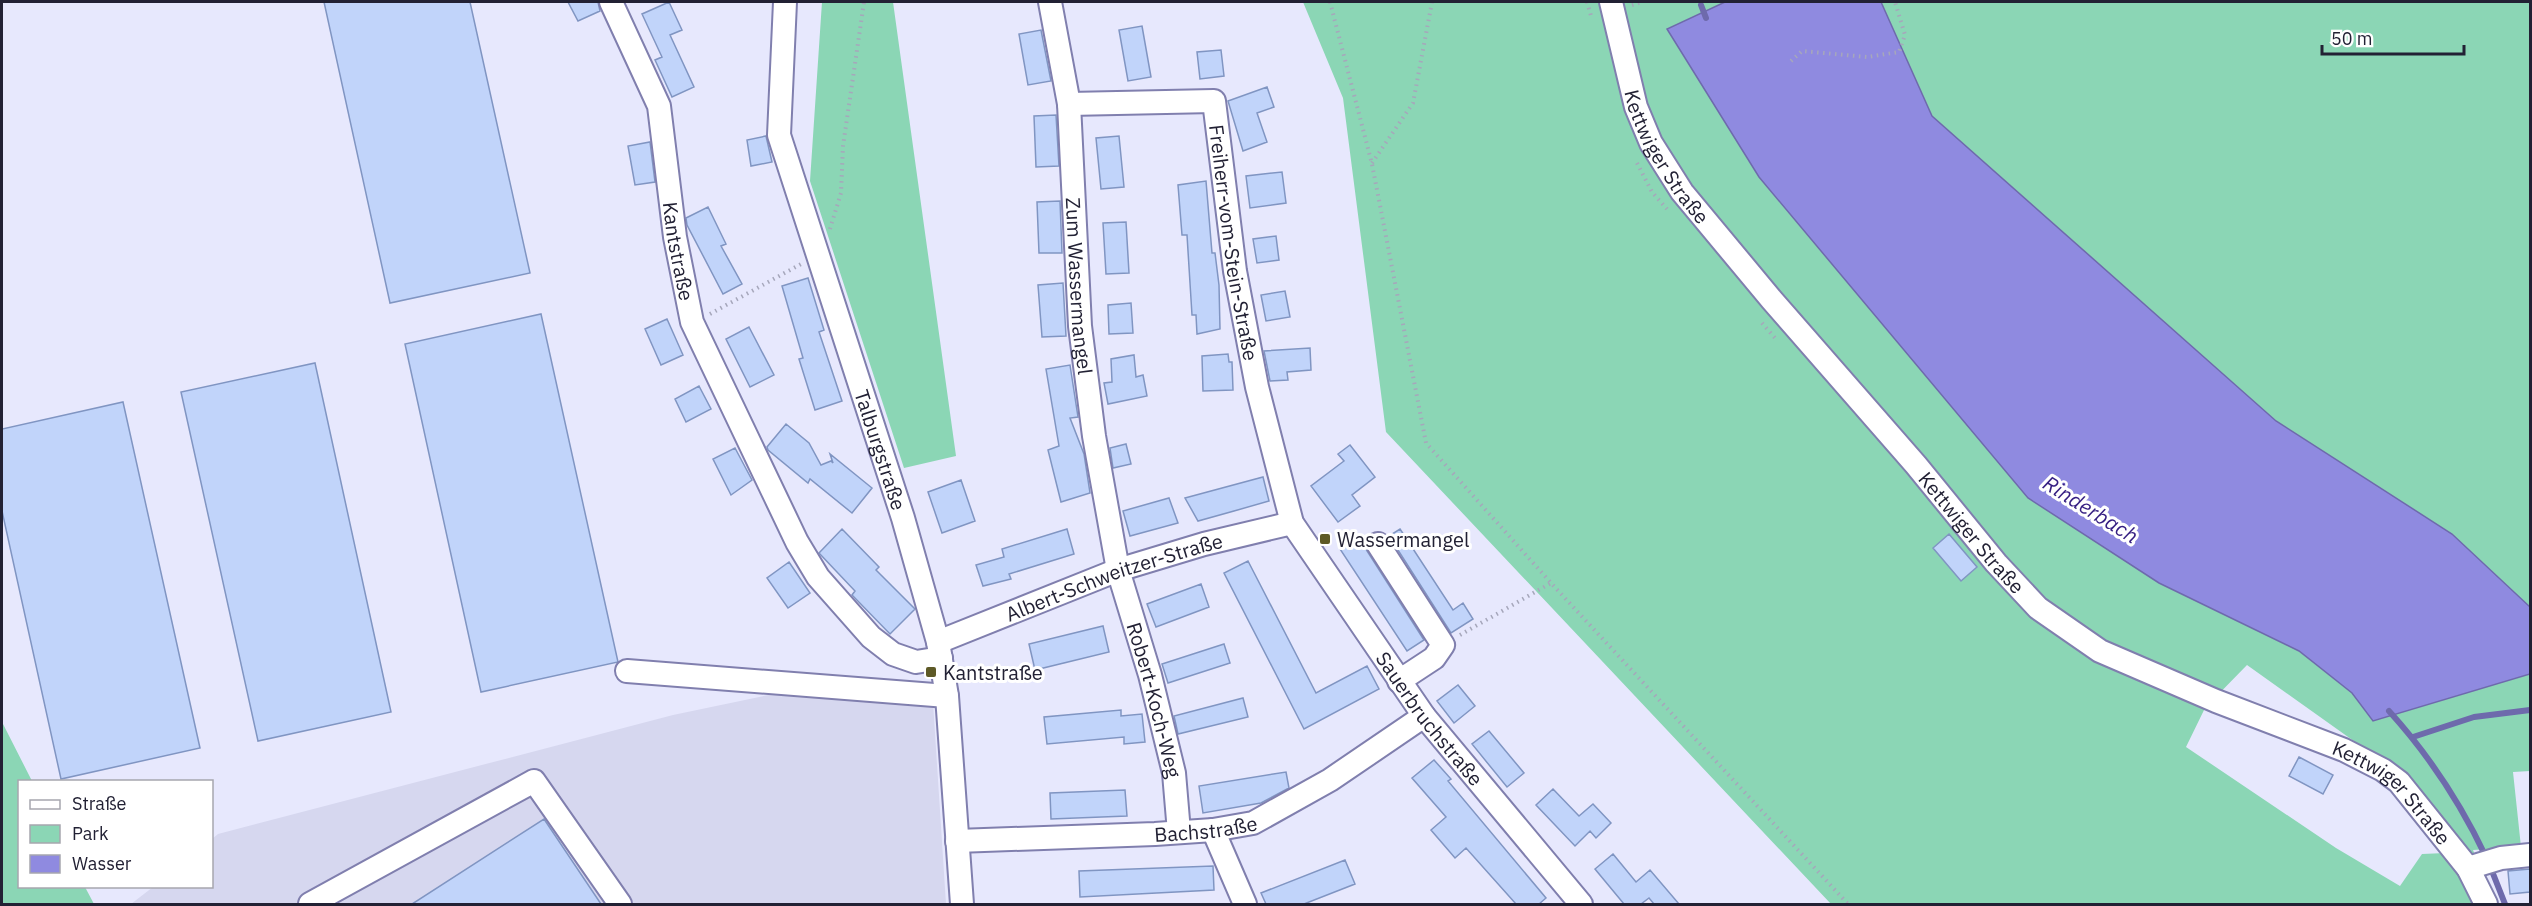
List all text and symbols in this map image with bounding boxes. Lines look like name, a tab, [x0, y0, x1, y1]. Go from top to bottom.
scale bar	[2322, 18, 2464, 56]
text: 50 m	[2331, 27, 2373, 50]
street label: Kettwiger Straße	[1619, 87, 1716, 229]
street label: Freiherr-vom-Stein-Straße	[1204, 123, 1265, 363]
street label: Zum Wassermangel	[1060, 197, 1100, 376]
street label: Kantstraße	[657, 200, 701, 303]
street label: Talburgstraße	[849, 386, 913, 513]
street label: Kettwiger Straße	[1913, 466, 2031, 599]
water label: Rinderbach	[2038, 469, 2144, 549]
place label: Wassermangel	[1337, 526, 1469, 553]
street label: Albert-Schweitzer-Straße	[1001, 527, 1225, 627]
marker: Wassermangel	[1318, 532, 1332, 546]
street label: Robert-Koch-Weg	[1121, 619, 1188, 781]
street label: Sauerbruchstraße	[1370, 646, 1490, 791]
place label: Kantstraße	[943, 659, 1043, 686]
marker: Kantstraße	[924, 665, 938, 679]
street label: Kettwiger Straße	[2329, 733, 2457, 850]
legend	[18, 780, 213, 888]
text: Straße	[72, 792, 126, 815]
street label: Bachstraße	[1153, 809, 1259, 848]
text: Park	[72, 822, 109, 845]
text: Wasser	[72, 852, 132, 875]

